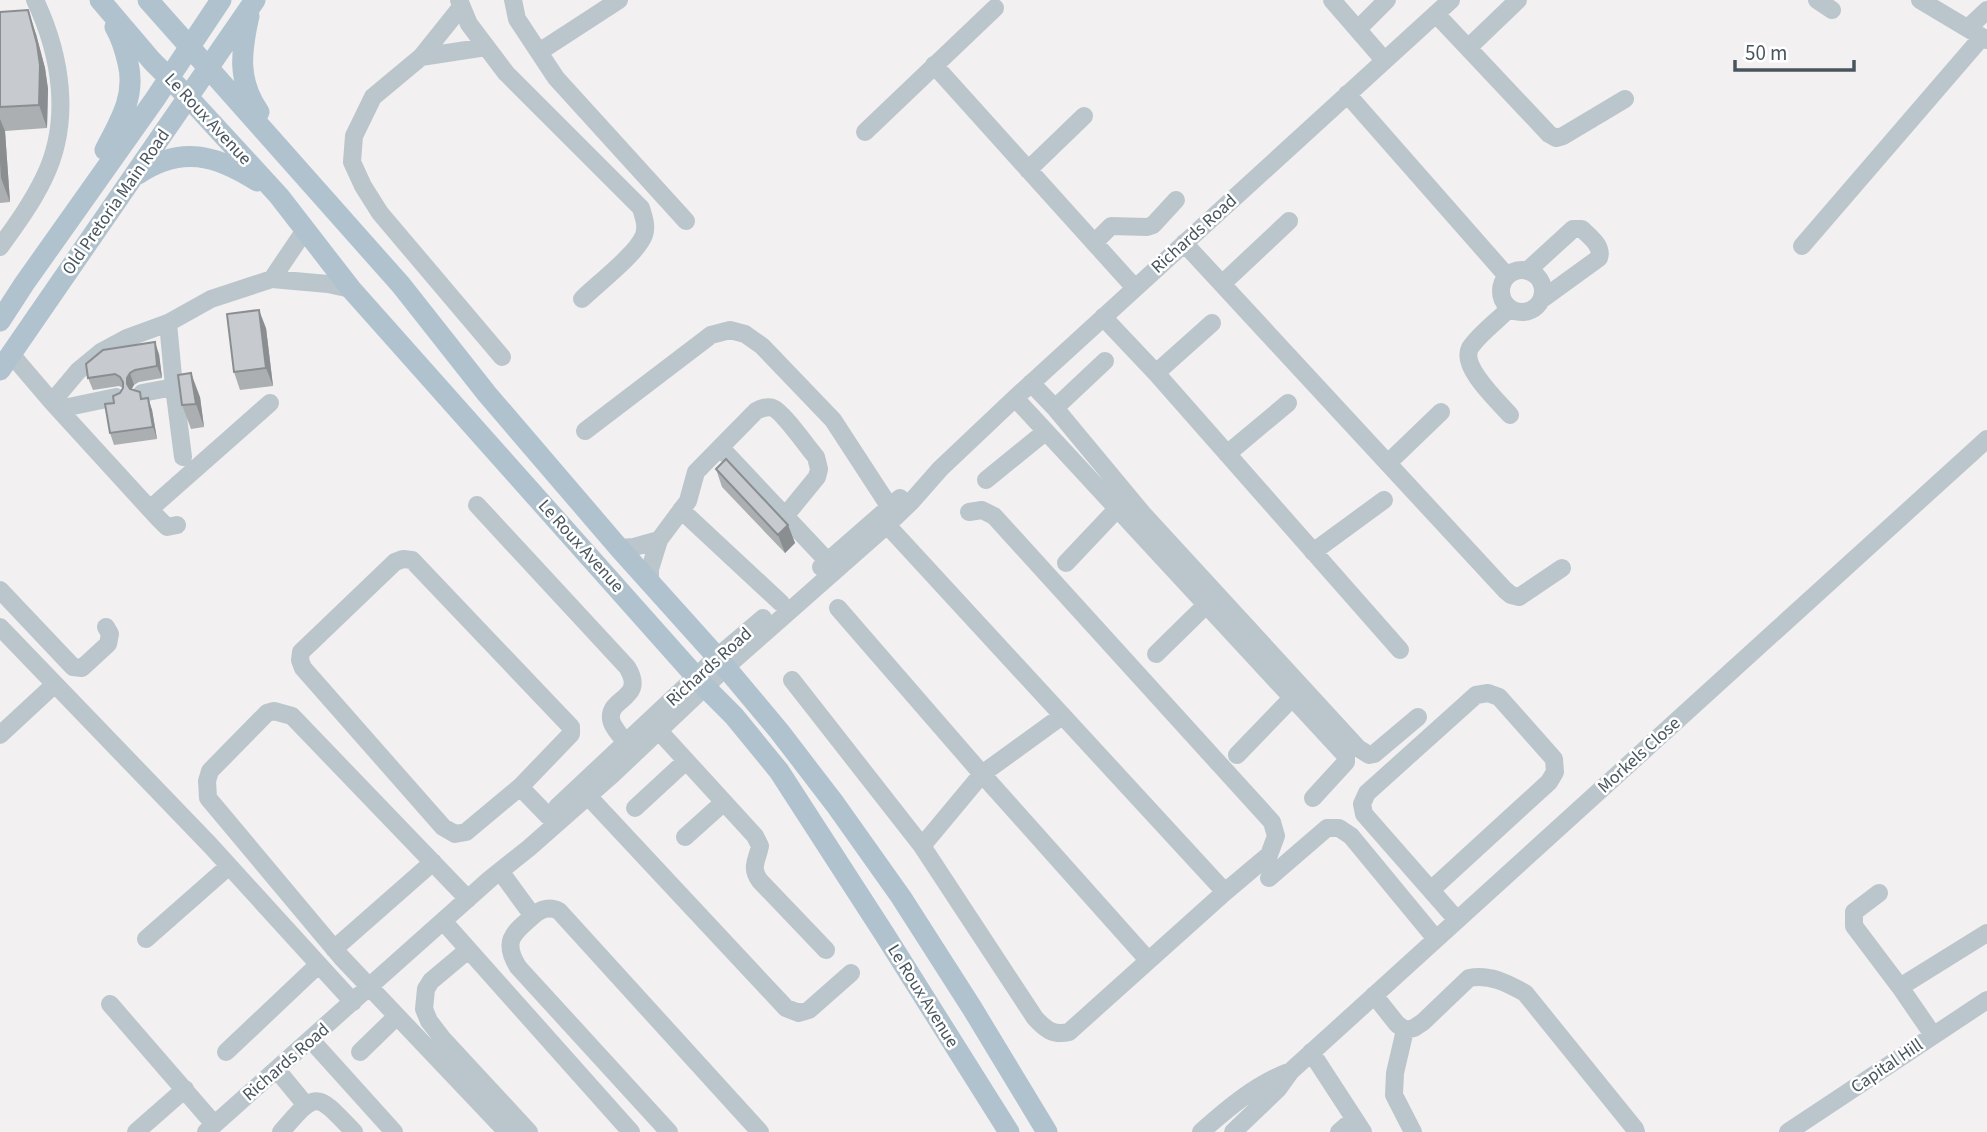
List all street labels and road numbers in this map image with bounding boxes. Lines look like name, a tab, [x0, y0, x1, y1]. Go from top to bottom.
street label: Le Roux Avenue	[159, 67, 257, 171]
street label: Old Pretoria Main Road	[56, 124, 176, 280]
street label: Richards Road	[1146, 189, 1242, 279]
street label: Le Roux Avenue	[532, 494, 630, 598]
street label: Richards Road	[661, 622, 757, 712]
street label: Morkels Close	[1592, 711, 1686, 799]
street label: Le Roux Avenue	[881, 939, 965, 1053]
street label: Richards Road	[237, 1017, 335, 1107]
street label: Capital Hill	[1846, 1033, 1928, 1099]

